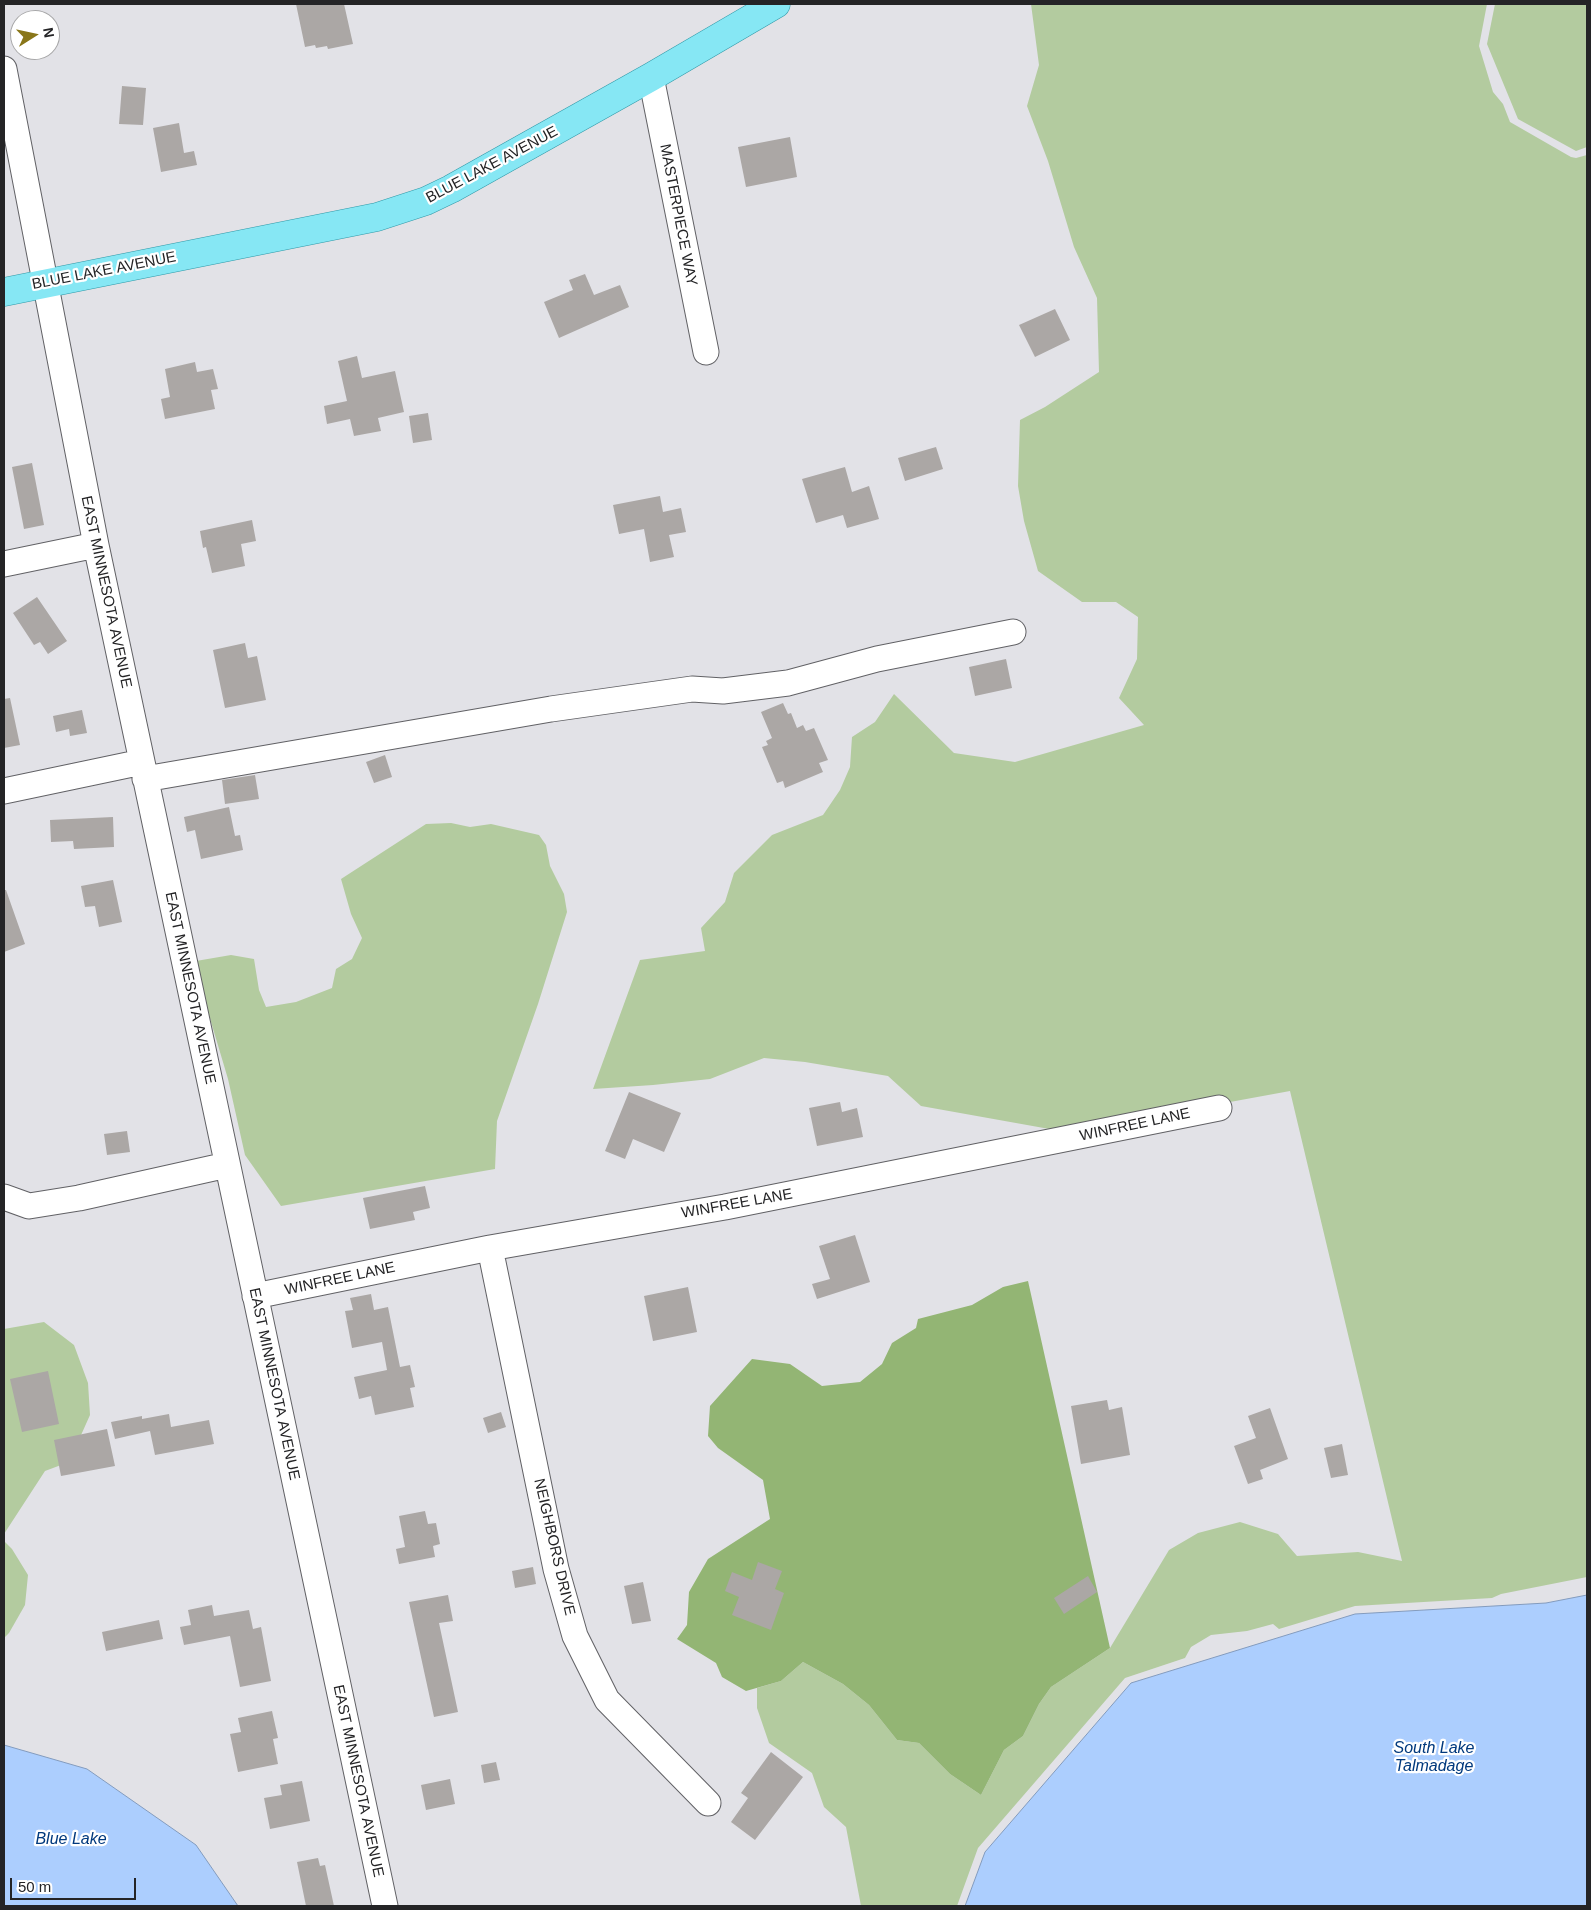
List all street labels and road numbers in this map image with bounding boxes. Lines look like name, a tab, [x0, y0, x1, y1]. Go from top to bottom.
street label: BLUE LAKE AVENUE	[423, 123, 561, 207]
street label: MASTERPIECE WAY	[655, 143, 701, 287]
street label: BLUE LAKE AVENUE	[30, 248, 178, 294]
street label: EAST MINNESOTA AVENUE	[77, 494, 135, 690]
street label: EAST MINNESOTA AVENUE	[161, 890, 219, 1086]
street label: WINFREE LANE	[1078, 1105, 1192, 1145]
street label: WINFREE LANE	[680, 1185, 794, 1223]
street label: WINFREE LANE	[283, 1259, 397, 1299]
street label: EAST MINNESOTA AVENUE	[245, 1286, 303, 1482]
street label: NEIGHBORS DRIVE	[529, 1477, 579, 1617]
street label: EAST MINNESOTA AVENUE	[329, 1683, 387, 1879]

